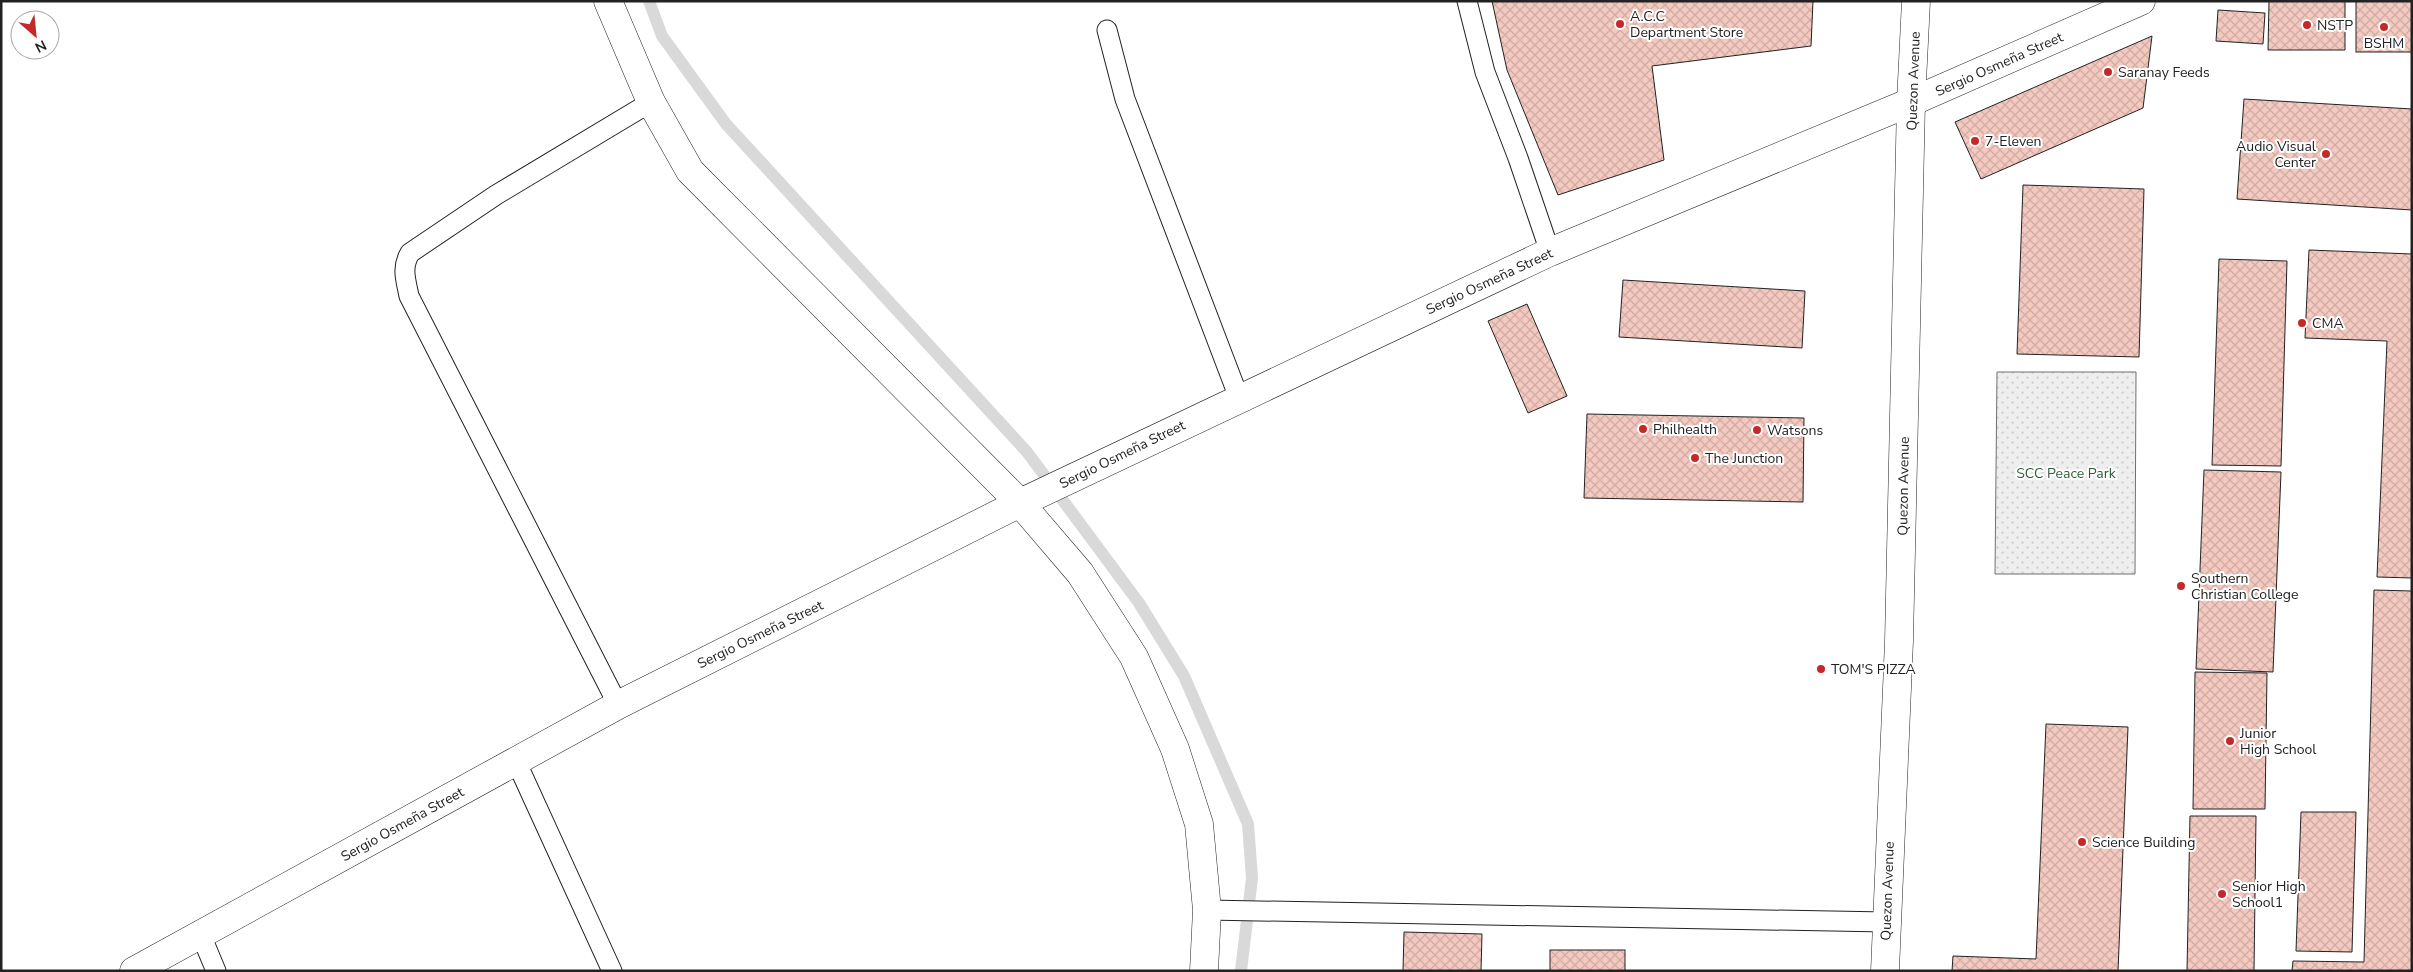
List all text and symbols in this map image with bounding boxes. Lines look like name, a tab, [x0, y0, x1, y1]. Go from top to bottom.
place label: A.C.C Department Store	[1630, 7, 1743, 42]
north arrow	[10, 10, 60, 60]
place label: NSTP	[2317, 16, 2353, 35]
marker: A.C.C Department Store	[1614, 18, 1626, 30]
marker: NSTP	[2301, 19, 2313, 31]
marker: BSHM	[2378, 21, 2390, 33]
street label: Sergio Osmeña Street	[1932, 28, 2066, 101]
street label: Quezon Avenue	[1902, 31, 1925, 131]
place label: BSHM	[2364, 34, 2404, 53]
text: N	[32, 35, 50, 57]
place label: Saranay Feeds	[2118, 63, 2210, 82]
marker: Saranay Feeds	[2102, 66, 2114, 78]
place label: 7-Eleven	[1985, 132, 2041, 151]
marker: 7-Eleven	[1969, 135, 1981, 147]
place label: Audio Visual Center	[2236, 137, 2317, 172]
marker: Audio Visual Center	[2320, 148, 2332, 160]
street label: Sergio Osmeña Street	[1423, 244, 1556, 319]
place label: CMA	[2312, 314, 2344, 333]
marker: CMA	[2296, 317, 2308, 329]
street label: Sergio Osmeña Street	[1056, 416, 1188, 493]
place label: Philhealth	[1653, 420, 1717, 439]
place label: Watsons	[1767, 421, 1823, 440]
marker: Philhealth	[1637, 423, 1649, 435]
marker: Watsons	[1751, 424, 1763, 436]
street label: Quezon Avenue	[1893, 436, 1914, 536]
place label: The Junction	[1705, 449, 1783, 468]
marker: The Junction	[1689, 452, 1701, 464]
park label: SCC Peace Park	[2016, 464, 2117, 483]
place label: Southern Christian College	[2191, 569, 2298, 604]
marker: Southern Christian College	[2175, 580, 2187, 592]
street label: Sergio Osmeña Street	[694, 596, 826, 673]
place label: TOM'S PIZZA	[1831, 660, 1916, 679]
marker: TOM'S PIZZA	[1815, 663, 1827, 675]
place label: Junior High School	[2239, 724, 2317, 759]
marker: Junior High School	[2224, 735, 2236, 747]
street label: Sergio Osmeña Street	[337, 783, 467, 866]
place label: Science Building	[2092, 833, 2195, 852]
marker: Science Building	[2076, 836, 2088, 848]
street label: Quezon Avenue	[1876, 841, 1899, 941]
place label: Senior High School1	[2232, 877, 2306, 912]
marker: Senior High School1	[2216, 888, 2228, 900]

